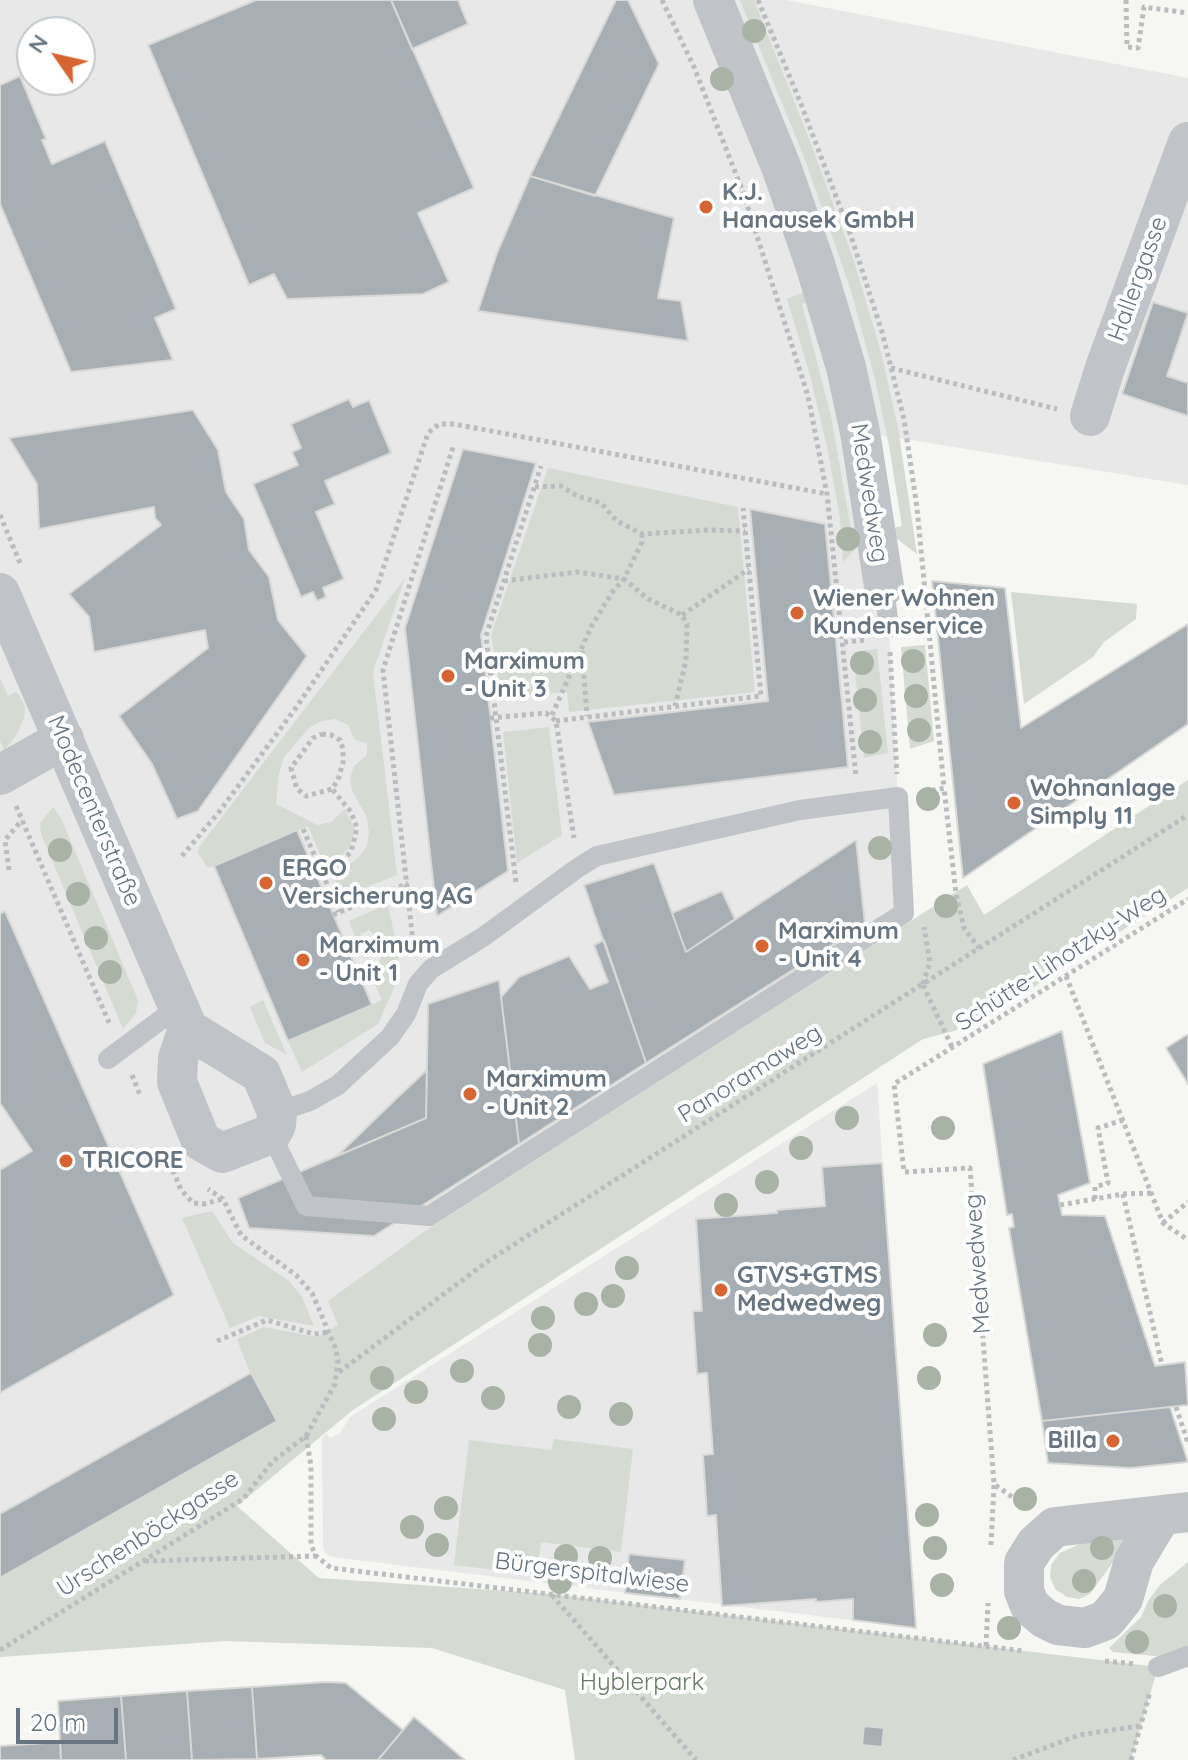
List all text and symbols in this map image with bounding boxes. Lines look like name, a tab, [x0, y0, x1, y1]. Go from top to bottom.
north arrow	[16, 16, 96, 96]
text: N	[22, 29, 54, 58]
place label: K.J. Hanausek GmbH	[722, 179, 915, 235]
marker: K.J. Hanausek GmbH	[697, 198, 715, 216]
street label: Hallergasse	[1102, 213, 1174, 345]
street label: Medwedweg	[844, 421, 894, 565]
place label: Wiener Wohnen Kundenservice	[813, 585, 995, 641]
marker: Wiener Wohnen Kundenservice	[788, 604, 806, 622]
place label: Marximum - Unit 3	[464, 648, 585, 704]
marker: Marximum - Unit 3	[439, 667, 457, 685]
street label: Modecenterstraße	[41, 711, 147, 911]
place label: Wohnanlage Simply 11	[1030, 775, 1176, 831]
marker: Wohnanlage Simply 11	[1005, 794, 1023, 812]
place label: ERGO Versicherung AG	[282, 855, 473, 911]
marker: ERGO Versicherung AG	[257, 874, 275, 892]
street label: Schütte-Lihotzky-Weg	[950, 880, 1172, 1038]
place label: Marximum - Unit 4	[778, 918, 899, 974]
place label: Marximum - Unit 1	[319, 932, 440, 988]
marker: Marximum - Unit 4	[753, 937, 771, 955]
marker: Marximum - Unit 1	[294, 951, 312, 969]
street label: Panoramaweg	[673, 1019, 827, 1129]
place label: Marximum - Unit 2	[486, 1066, 607, 1122]
marker: Marximum - Unit 2	[461, 1085, 479, 1103]
place label: TRICORE	[82, 1147, 184, 1175]
marker: TRICORE	[57, 1152, 75, 1170]
street label: Medwedweg	[959, 1193, 997, 1335]
place label: GTVS+GTMS Medwedweg	[737, 1262, 881, 1318]
marker: GTVS+GTMS Medwedweg	[712, 1281, 730, 1299]
place label: Billa	[1048, 1427, 1097, 1455]
marker: Billa	[1104, 1432, 1122, 1450]
street label: Urschenböckgasse	[52, 1464, 244, 1604]
street label: Bürgerspitalwiese	[493, 1547, 691, 1599]
park label: Hyblerpark	[580, 1669, 704, 1697]
scale bar	[20, 1692, 122, 1742]
text: 20 m	[30, 1707, 86, 1737]

